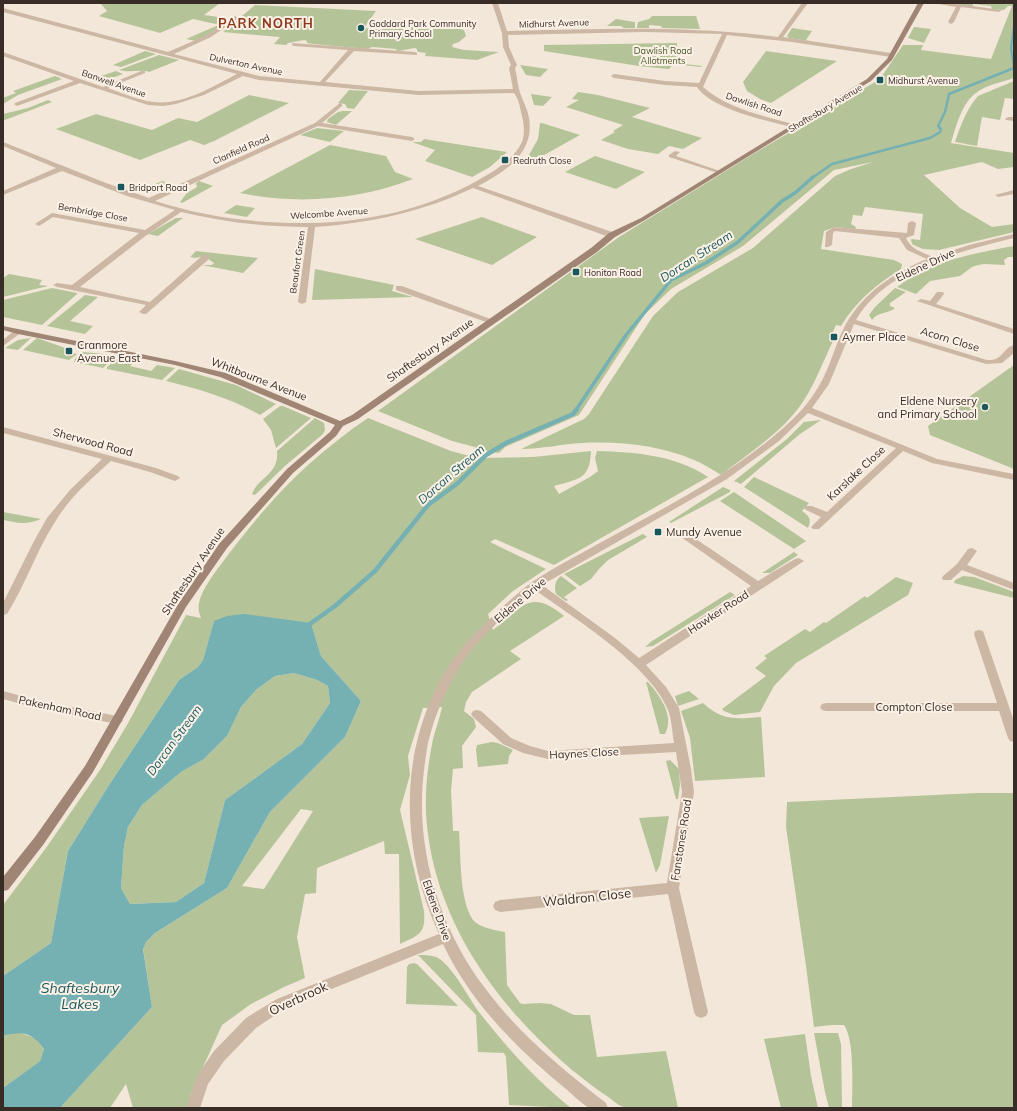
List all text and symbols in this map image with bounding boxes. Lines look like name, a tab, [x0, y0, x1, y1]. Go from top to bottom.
district label: PARK NORTH	[218, 15, 314, 31]
street label: Midhurst Avenue	[519, 16, 589, 30]
place label: Goddard Park Community Primary School	[369, 18, 477, 40]
marker: Goddard Park Community Primary School	[356, 23, 366, 33]
park label: Dawlish Road Allotments	[634, 45, 692, 66]
street label: Dulverton Avenue	[208, 51, 284, 77]
street label: Banwell Avenue	[80, 67, 148, 99]
marker: Midhurst Avenue	[875, 75, 885, 85]
place label: Midhurst Avenue	[888, 75, 958, 86]
street label: Shaftesbury Avenue	[786, 82, 865, 135]
street label: Dawlish Road	[725, 90, 783, 118]
street label: Clanfield Road	[211, 132, 271, 166]
marker: Redruth Close	[500, 155, 510, 165]
place label: Redruth Close	[513, 155, 572, 166]
marker: Bridport Road	[116, 182, 126, 192]
place label: Bridport Road	[129, 182, 188, 193]
street label: Bembridge Close	[57, 200, 129, 224]
street label: Welcombe Avenue	[290, 205, 368, 221]
water label: Dorcan Stream	[657, 227, 735, 285]
street label: Beaufort Green	[287, 230, 307, 294]
street label: Eldene Drive	[893, 245, 957, 285]
marker: Honiton Road	[571, 267, 581, 277]
place label: Honiton Road	[584, 267, 641, 278]
street label: Shaftesbury Avenue	[384, 315, 476, 385]
street label: Acorn Close	[919, 323, 981, 355]
place label: Aymer Place	[842, 330, 906, 344]
marker: Aymer Place	[829, 332, 839, 342]
place label: Cranmore Avenue East	[77, 338, 141, 365]
marker: Cranmore Avenue East	[64, 346, 74, 356]
street label: Whitbourne Avenue	[209, 354, 309, 404]
place label: Eldene Nursery and Primary School	[878, 394, 977, 421]
marker: Eldene Nursery and Primary School	[980, 402, 990, 412]
street label: Sherwood Road	[52, 425, 134, 459]
water label: Dorcan Stream	[415, 441, 487, 507]
street label: Karslake Close	[824, 442, 888, 504]
street label: Shaftesbury Avenue	[158, 524, 228, 618]
place label: Mundy Avenue	[666, 525, 742, 539]
marker: Mundy Avenue	[653, 527, 663, 537]
street label: Eldene Drive	[491, 574, 549, 626]
street label: Hawker Road	[685, 587, 751, 637]
street label: Pakenham Road	[17, 692, 103, 724]
street label: Compton Close	[876, 700, 952, 714]
water label: Dorcan Stream	[143, 702, 205, 778]
street label: Haynes Close	[549, 744, 619, 762]
street label: Fanstones Road	[668, 798, 694, 882]
street label: Eldene Drive	[420, 878, 454, 942]
street label: Waldron Close	[542, 884, 632, 910]
street label: Overbrook	[266, 977, 330, 1018]
water label: Shaftesbury Lakes	[41, 979, 120, 1013]

